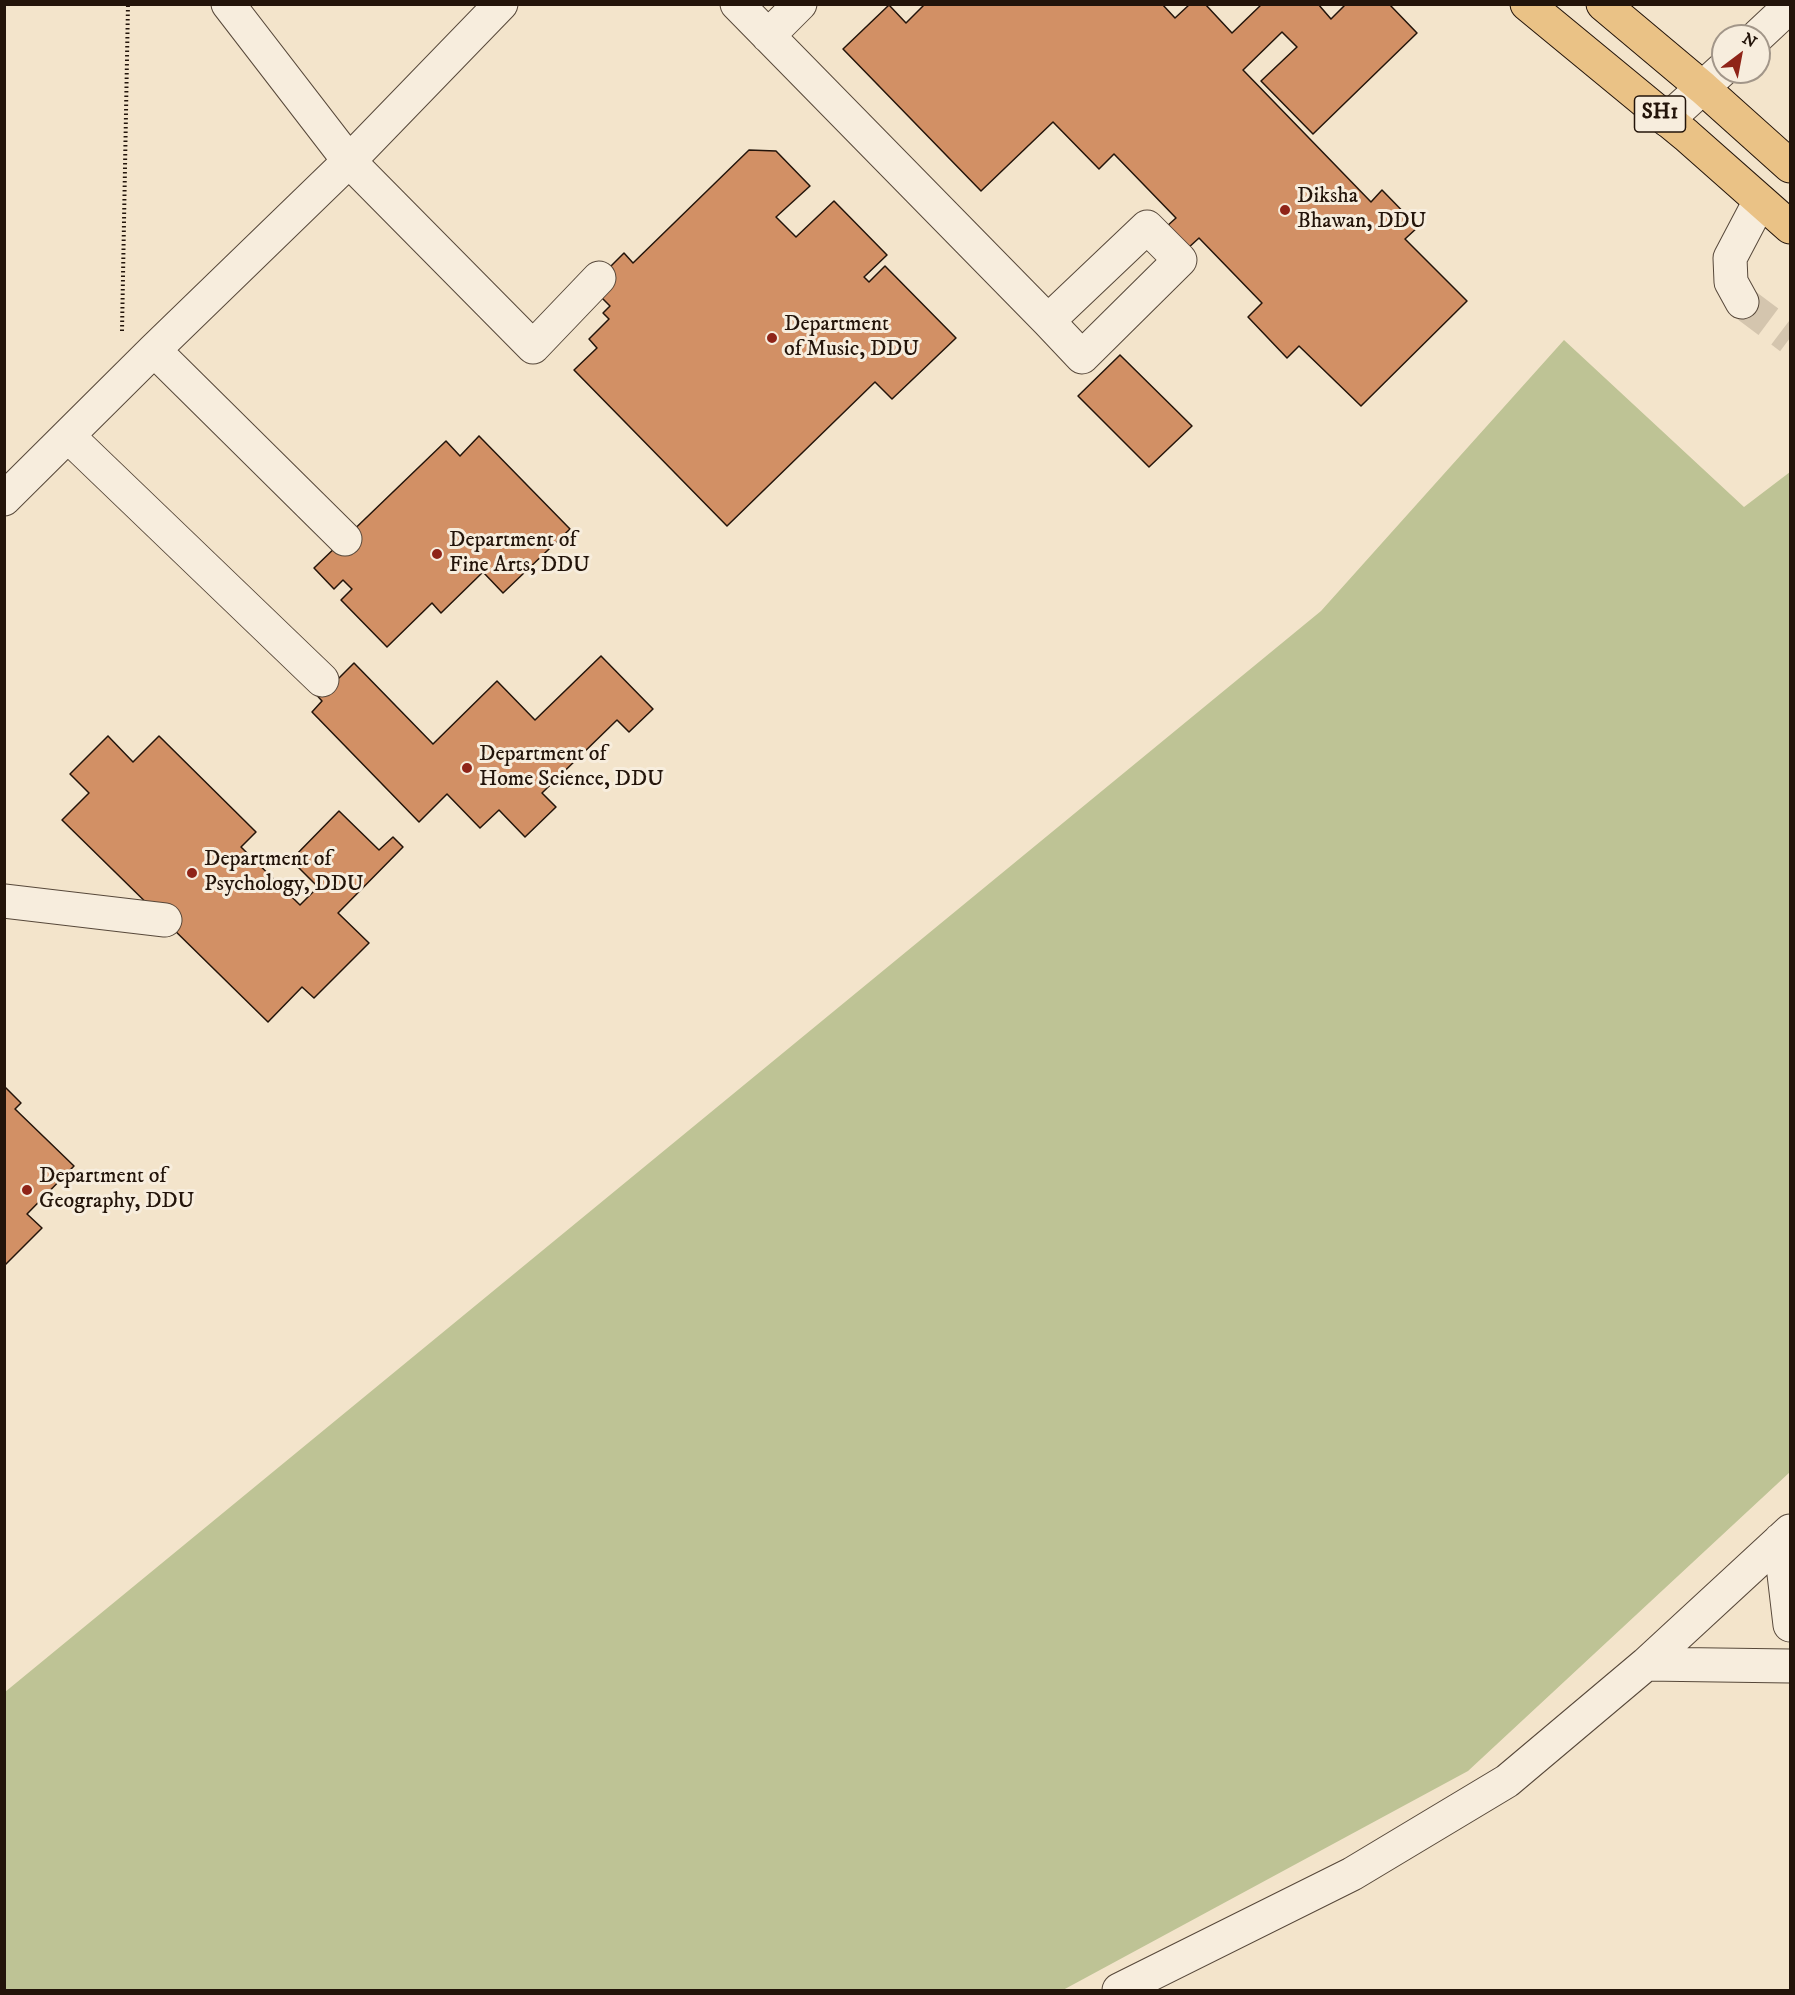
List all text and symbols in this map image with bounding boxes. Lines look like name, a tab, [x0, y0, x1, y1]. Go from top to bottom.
north arrow	[1711, 24, 1771, 84]
text: N	[1739, 28, 1760, 52]
road number: SH1	[1634, 96, 1686, 132]
place label: Diksha Bhawan, DDU	[1297, 184, 1427, 236]
marker: Diksha Bhawan, DDU	[1278, 203, 1292, 217]
place label: Department of Music, DDU	[784, 312, 919, 364]
marker: Department of Music, DDU	[765, 331, 779, 345]
place label: Department of Fine Arts, DDU	[449, 528, 590, 580]
marker: Department of Fine Arts, DDU	[430, 547, 444, 561]
place label: Department of Home Science, DDU	[479, 742, 664, 794]
marker: Department of Home Science, DDU	[460, 761, 474, 775]
place label: Department of Psychology, DDU	[204, 847, 364, 898]
marker: Department of Psychology, DDU	[185, 866, 199, 880]
place label: Department of Geography, DDU	[39, 1164, 195, 1216]
marker: Department of Geography, DDU	[20, 1183, 34, 1197]

